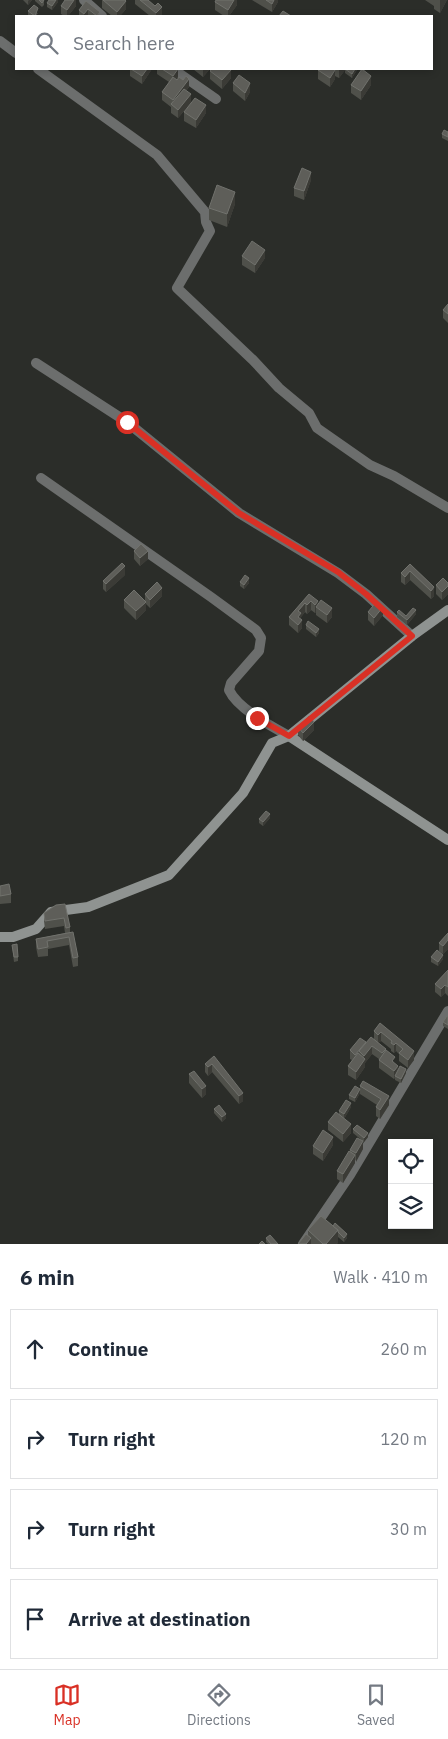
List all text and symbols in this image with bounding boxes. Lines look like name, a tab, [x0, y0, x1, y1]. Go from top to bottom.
search box	[15, 15, 433, 70]
icon: search	[33, 29, 61, 57]
text: Search here	[73, 31, 175, 55]
route start	[116, 411, 139, 434]
route end	[246, 707, 269, 730]
map controls	[388, 1139, 433, 1229]
button: locate	[388, 1139, 433, 1184]
button: layers	[388, 1184, 433, 1229]
text: 6 min	[20, 1263, 75, 1291]
text: Walk · 410 m	[333, 1267, 428, 1287]
icon: ahead	[21, 1335, 49, 1363]
text: Continue	[68, 1337, 148, 1361]
text: 260 m	[380, 1339, 427, 1359]
icon: right	[21, 1425, 49, 1453]
text: Turn right	[68, 1427, 155, 1451]
text: 120 m	[380, 1429, 427, 1449]
icon: right	[21, 1515, 49, 1543]
text: Turn right	[68, 1517, 155, 1541]
text: 30 m	[390, 1519, 427, 1539]
icon: arrive	[21, 1605, 49, 1633]
text: Arrive at destination	[68, 1607, 251, 1631]
tab: Map	[53, 1681, 81, 1729]
tab: Directions	[187, 1681, 251, 1729]
tab: Saved	[357, 1681, 395, 1729]

